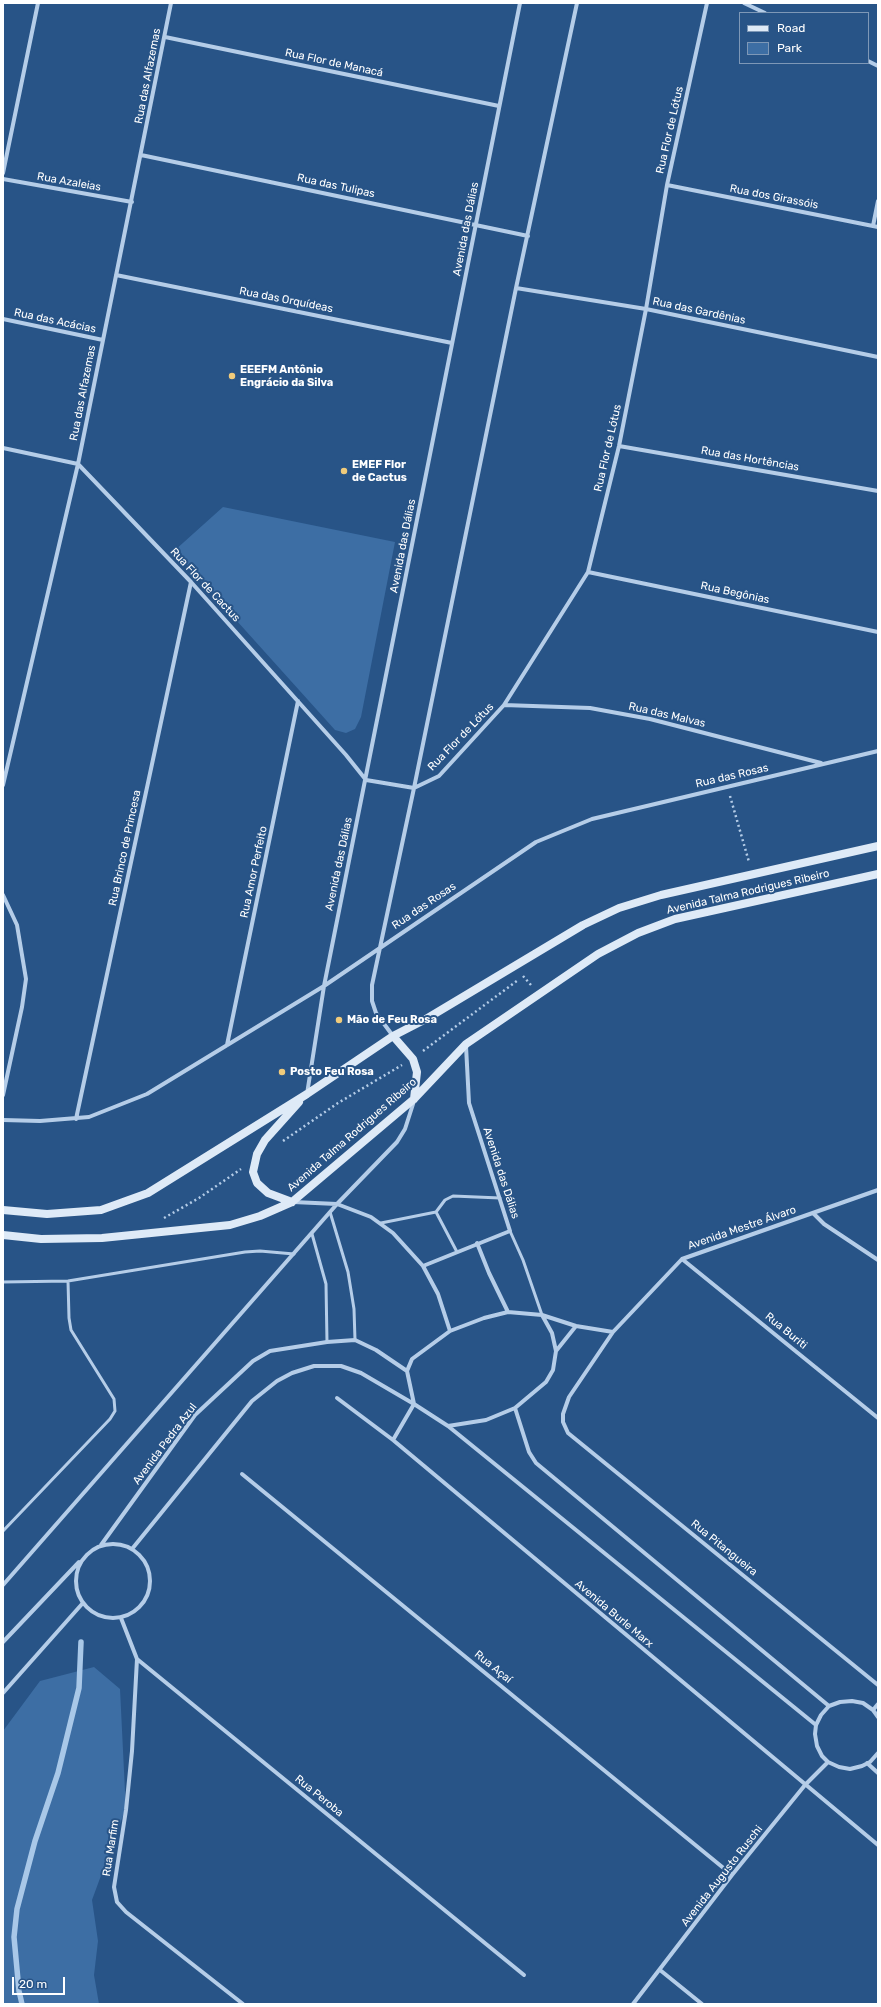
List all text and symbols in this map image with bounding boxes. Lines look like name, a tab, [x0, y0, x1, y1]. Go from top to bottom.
legend	[739, 12, 869, 64]
text: Road	[777, 21, 805, 35]
street label: Rua das Alfazemas	[132, 27, 164, 125]
text: Park	[777, 41, 802, 55]
street label: Rua Flor de Manacá	[284, 46, 384, 80]
street label: Rua Flor de Lótus	[654, 85, 686, 175]
street label: Rua Azaleias	[36, 170, 102, 194]
street label: Rua das Tulipas	[296, 171, 376, 201]
street label: Avenida das Dálias	[450, 181, 482, 277]
street label: Rua dos Girassóis	[729, 182, 819, 212]
street label: Rua das Orquídeas	[238, 284, 334, 316]
street label: Rua das Gardênias	[651, 295, 747, 327]
street label: Rua das Acácias	[13, 306, 97, 336]
street label: Rua das Alfazemas	[67, 344, 99, 442]
place label: EEEFM Antônio Engrácio da Silva	[240, 363, 333, 389]
marker: EEEFM Antônio Engrácio da Silva	[227, 371, 237, 381]
street label: Rua Flor de Lótus	[592, 403, 624, 493]
street label: Rua das Hortências	[700, 444, 800, 474]
place label: EMEF Flor de Cactus	[352, 458, 407, 484]
marker: EMEF Flor de Cactus	[339, 466, 349, 476]
street label: Avenida das Dálias	[387, 498, 419, 594]
street label: Rua Flor de Cactus	[167, 545, 243, 625]
street label: Rua Begônias	[699, 579, 771, 607]
street label: Rua Flor de Lótus	[425, 700, 497, 774]
street label: Rua das Malvas	[627, 700, 707, 730]
street label: Rua das Rosas	[694, 761, 770, 791]
street label: Rua Brinco de Princesa	[106, 789, 144, 907]
street label: Avenida das Dálias	[323, 816, 355, 912]
street label: Rua Amor Perfeito	[238, 825, 270, 919]
street label: Avenida Talma Rodrigues Ribeiro	[665, 867, 831, 917]
street label: Rua das Rosas	[390, 880, 458, 932]
place label: Mão de Feu Rosa	[347, 1013, 437, 1027]
marker: Mão de Feu Rosa	[334, 1015, 344, 1025]
place label: Posto Feu Rosa	[290, 1065, 374, 1079]
marker: Posto Feu Rosa	[277, 1067, 287, 1077]
street label: Avenida Talma Rodrigues Ribeiro	[285, 1075, 419, 1195]
street label: Avenida das Dálias	[480, 1126, 522, 1220]
street label: Avenida Mestre Álvaro	[686, 1203, 798, 1253]
street label: Rua Buriti	[762, 1310, 810, 1352]
street label: Avenida Pedra Azul	[130, 1401, 200, 1487]
street label: Rua Pitangueira	[688, 1517, 760, 1579]
street label: Avenida Burle Marx	[572, 1577, 656, 1651]
street label: Rua Açaí	[471, 1648, 515, 1686]
street label: Rua Peroba	[292, 1772, 346, 1820]
street label: Rua Marfim	[100, 1819, 122, 1877]
street label: Avenida Augusto Ruschi	[678, 1823, 766, 1929]
scale bar	[14, 1969, 67, 1995]
text: 20 m	[19, 1977, 47, 1991]

